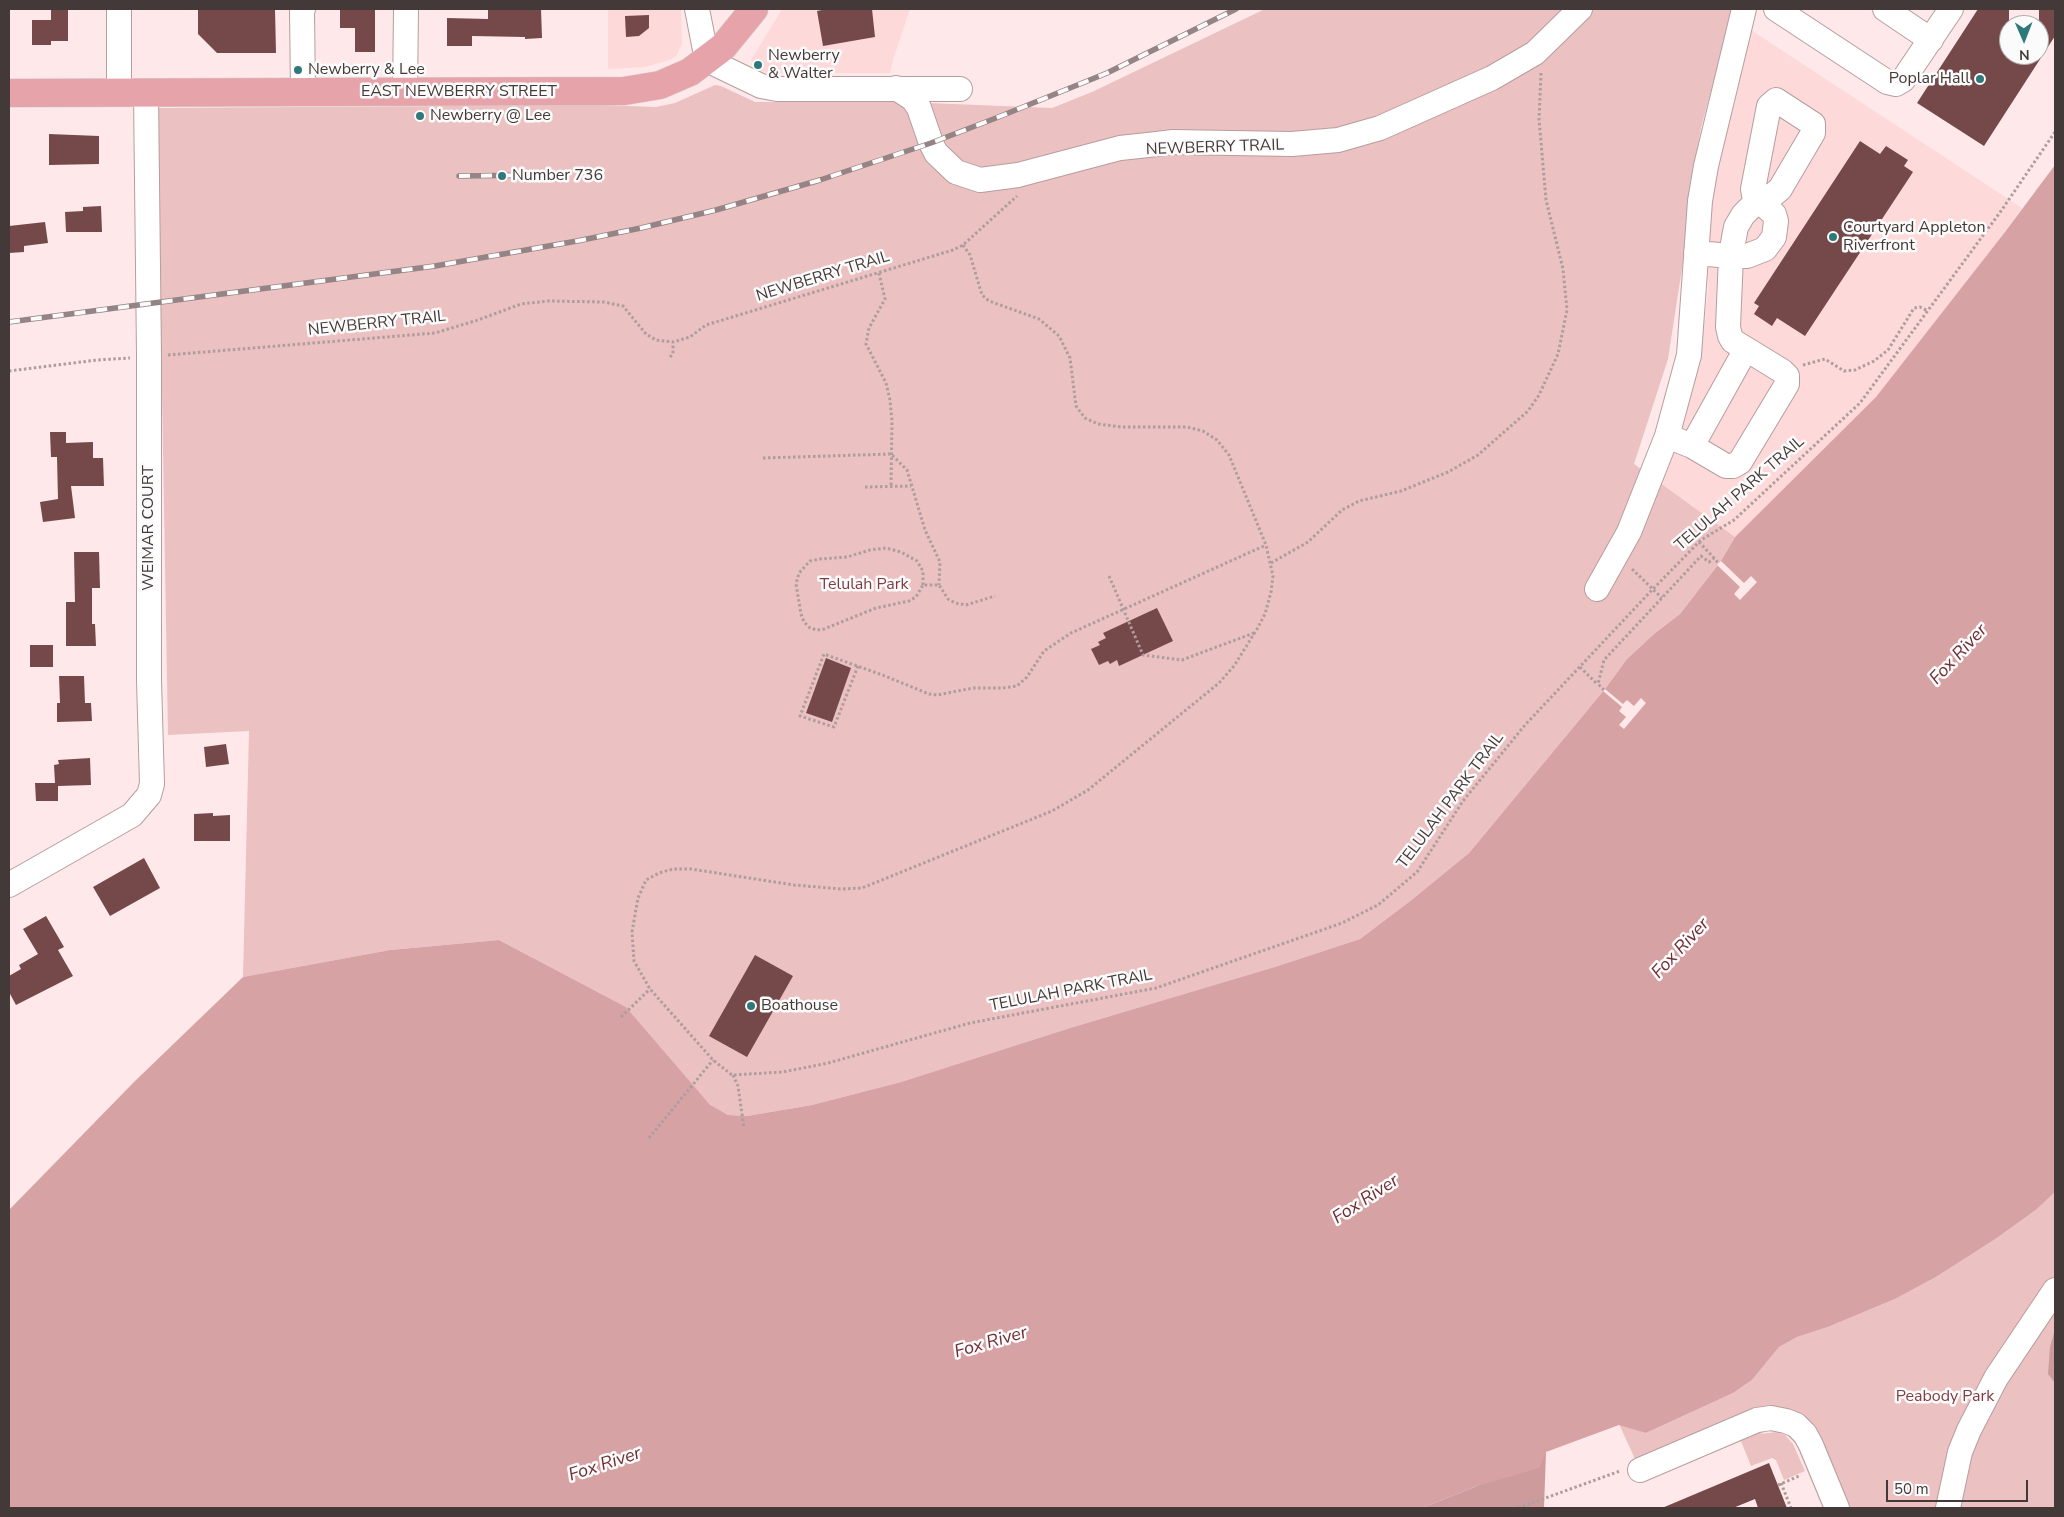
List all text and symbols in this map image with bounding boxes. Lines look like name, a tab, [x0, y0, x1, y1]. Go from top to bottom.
north arrow	[1999, 15, 2049, 65]
text: N	[2019, 45, 2030, 64]
place label: Newberry & Walter	[768, 46, 840, 84]
marker: Newberry & Walter	[752, 59, 764, 71]
place label: Newberry & Lee	[308, 60, 425, 80]
marker: Newberry & Lee	[292, 64, 304, 76]
place label: Poplar Hall	[1889, 69, 1970, 89]
marker: Poplar Hall	[1974, 73, 1986, 85]
street label: EAST NEWBERRY STREET	[361, 82, 557, 102]
place label: Newberry @ Lee	[430, 106, 551, 126]
marker: Newberry @ Lee	[414, 110, 426, 122]
street label: NEWBERRY TRAIL	[1146, 136, 1284, 160]
place label: Number 736	[512, 166, 603, 186]
marker: Number 736	[496, 170, 508, 182]
place label: Courtyard Appleton Riverfront	[1843, 218, 1986, 256]
marker: Courtyard Appleton Riverfront	[1827, 231, 1839, 243]
street label: NEWBERRY TRAIL	[754, 248, 892, 306]
street label: NEWBERRY TRAIL	[307, 307, 447, 341]
street label: TELULAH PARK TRAIL	[1671, 433, 1809, 555]
street label: WEIMAR COURT	[139, 465, 159, 591]
park label: Telulah Park	[819, 575, 909, 595]
water label: Fox River	[1926, 620, 1992, 690]
street label: TELULAH PARK TRAIL	[1394, 729, 1508, 873]
water label: Fox River	[1648, 914, 1714, 984]
street label: TELULAH PARK TRAIL	[988, 966, 1154, 1016]
place label: Boathouse	[761, 996, 838, 1016]
marker: Boathouse	[745, 1000, 757, 1012]
water label: Fox River	[1329, 1171, 1403, 1229]
water label: Fox River	[952, 1322, 1030, 1364]
park label: Peabody Park	[1896, 1387, 1994, 1407]
water label: Fox River	[566, 1443, 644, 1487]
scale bar	[1889, 1470, 2032, 1502]
text: 50 m	[1894, 1479, 1929, 1499]

